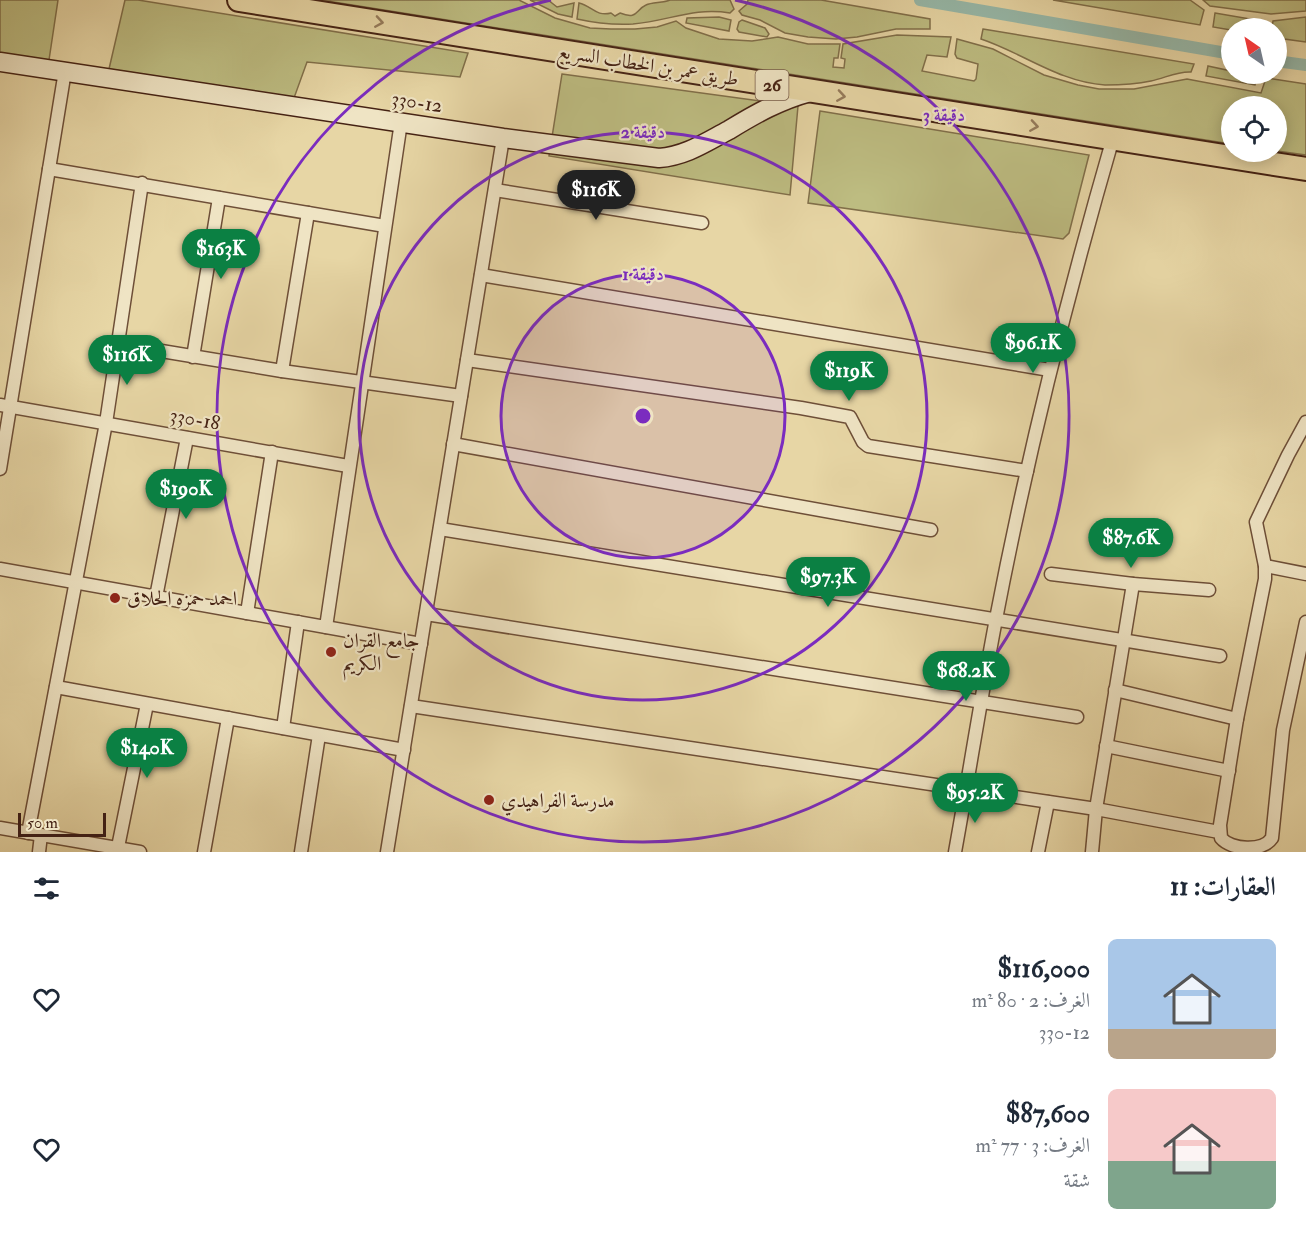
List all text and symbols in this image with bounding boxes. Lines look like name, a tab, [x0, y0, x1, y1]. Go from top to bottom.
one-way arrow	[375, 16, 384, 28]
north arrow	[1221, 18, 1287, 84]
map controls	[1221, 18, 1287, 162]
street label: طريق عمر بن الخطاب السريع	[555, 38, 740, 97]
road number: 26	[756, 70, 788, 100]
street label: 330-12	[390, 86, 444, 118]
one-way arrow	[836, 89, 846, 102]
button: locate	[1221, 96, 1287, 162]
text: 3 دقيقة	[923, 104, 965, 127]
one-way arrow	[1029, 120, 1039, 132]
text: 2 دقيقة	[621, 121, 665, 144]
pin: $116K	[554, 170, 638, 221]
text: $116K	[571, 177, 621, 202]
pin: $163K	[179, 229, 263, 280]
text: $163K	[196, 236, 246, 261]
text: 1 دقيقة	[622, 263, 664, 286]
pin: $96.1K	[984, 323, 1082, 374]
text: $96.1K	[1005, 330, 1061, 355]
pin: $116K	[85, 335, 169, 386]
text: $116K	[102, 342, 152, 367]
pin: $119K	[807, 351, 891, 402]
text: $119K	[824, 358, 874, 383]
street label: 330-18	[168, 402, 222, 436]
centre of rings	[633, 406, 653, 426]
pin: $190K	[144, 469, 228, 520]
text: $190K	[160, 476, 212, 501]
pin: $87.6K	[1082, 518, 1180, 569]
text: $87.6K	[1102, 525, 1160, 550]
pin: $97.3K	[779, 557, 877, 608]
text: $97.3K	[800, 564, 856, 589]
place label: احمد حمزه الحلاق	[127, 586, 237, 611]
marker: احمد حمزه الحلاق	[108, 591, 122, 605]
place label: جامع القران الكريم	[343, 628, 420, 681]
marker: جامع القران الكريم	[324, 645, 338, 659]
pin: $68.2K	[917, 651, 1015, 702]
text: $68.2K	[937, 658, 995, 683]
pin: $140K	[105, 728, 189, 779]
text: $140K	[120, 735, 174, 760]
pin: $95.2K	[926, 773, 1024, 824]
text: $95.2K	[946, 780, 1004, 805]
place label: مدرسة الفراهيدي	[501, 788, 615, 816]
marker: مدرسة الفراهيدي	[482, 793, 496, 807]
scale bar	[18, 810, 106, 838]
text: 50 m	[27, 813, 58, 833]
text: العقارات: 11	[1170, 871, 1276, 903]
icon: filters	[30, 872, 63, 905]
text: $116,000	[998, 953, 1090, 985]
icon: home	[1156, 963, 1228, 1035]
icon: heart	[30, 983, 63, 1016]
text: الغرف: 2 · 80 m²	[972, 988, 1090, 1013]
text: 330-12	[1039, 1020, 1090, 1045]
text: $87,600	[1006, 1098, 1090, 1130]
icon: home	[1156, 1113, 1228, 1185]
icon: heart	[30, 1133, 63, 1166]
text: الغرف: 3 · 77 m²	[975, 1133, 1090, 1158]
text: شقة	[1064, 1168, 1090, 1193]

